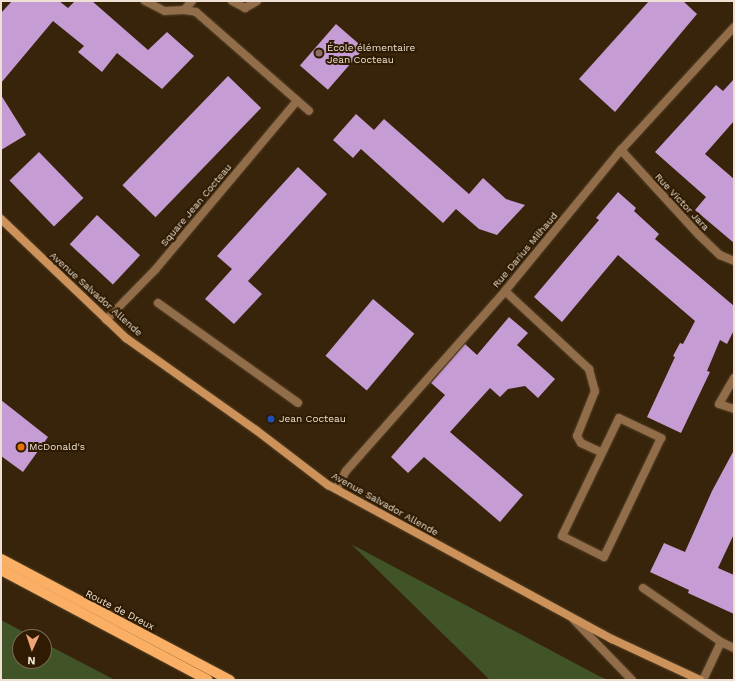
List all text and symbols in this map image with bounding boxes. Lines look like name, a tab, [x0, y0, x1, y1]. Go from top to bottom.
place label: École élémentaire Jean Cocteau	[327, 41, 415, 64]
marker: École élémentaire Jean Cocteau	[314, 48, 324, 58]
street label: Square Jean Cocteau	[158, 161, 234, 249]
street label: Rue Victor Jara	[652, 170, 712, 234]
street label: Rue Darius Milhaud	[490, 210, 560, 290]
street label: Avenue Salvador Allende	[47, 249, 145, 339]
place label: Jean Cocteau	[279, 413, 346, 425]
marker: Jean Cocteau	[266, 414, 276, 424]
place label: McDonald's	[29, 441, 85, 453]
marker: McDonald's	[16, 442, 26, 452]
street label: Avenue Salvador Allende	[329, 469, 441, 539]
street label: Route de Dreux	[83, 587, 157, 633]
north arrow	[12, 629, 52, 669]
text: N	[27, 654, 36, 667]

